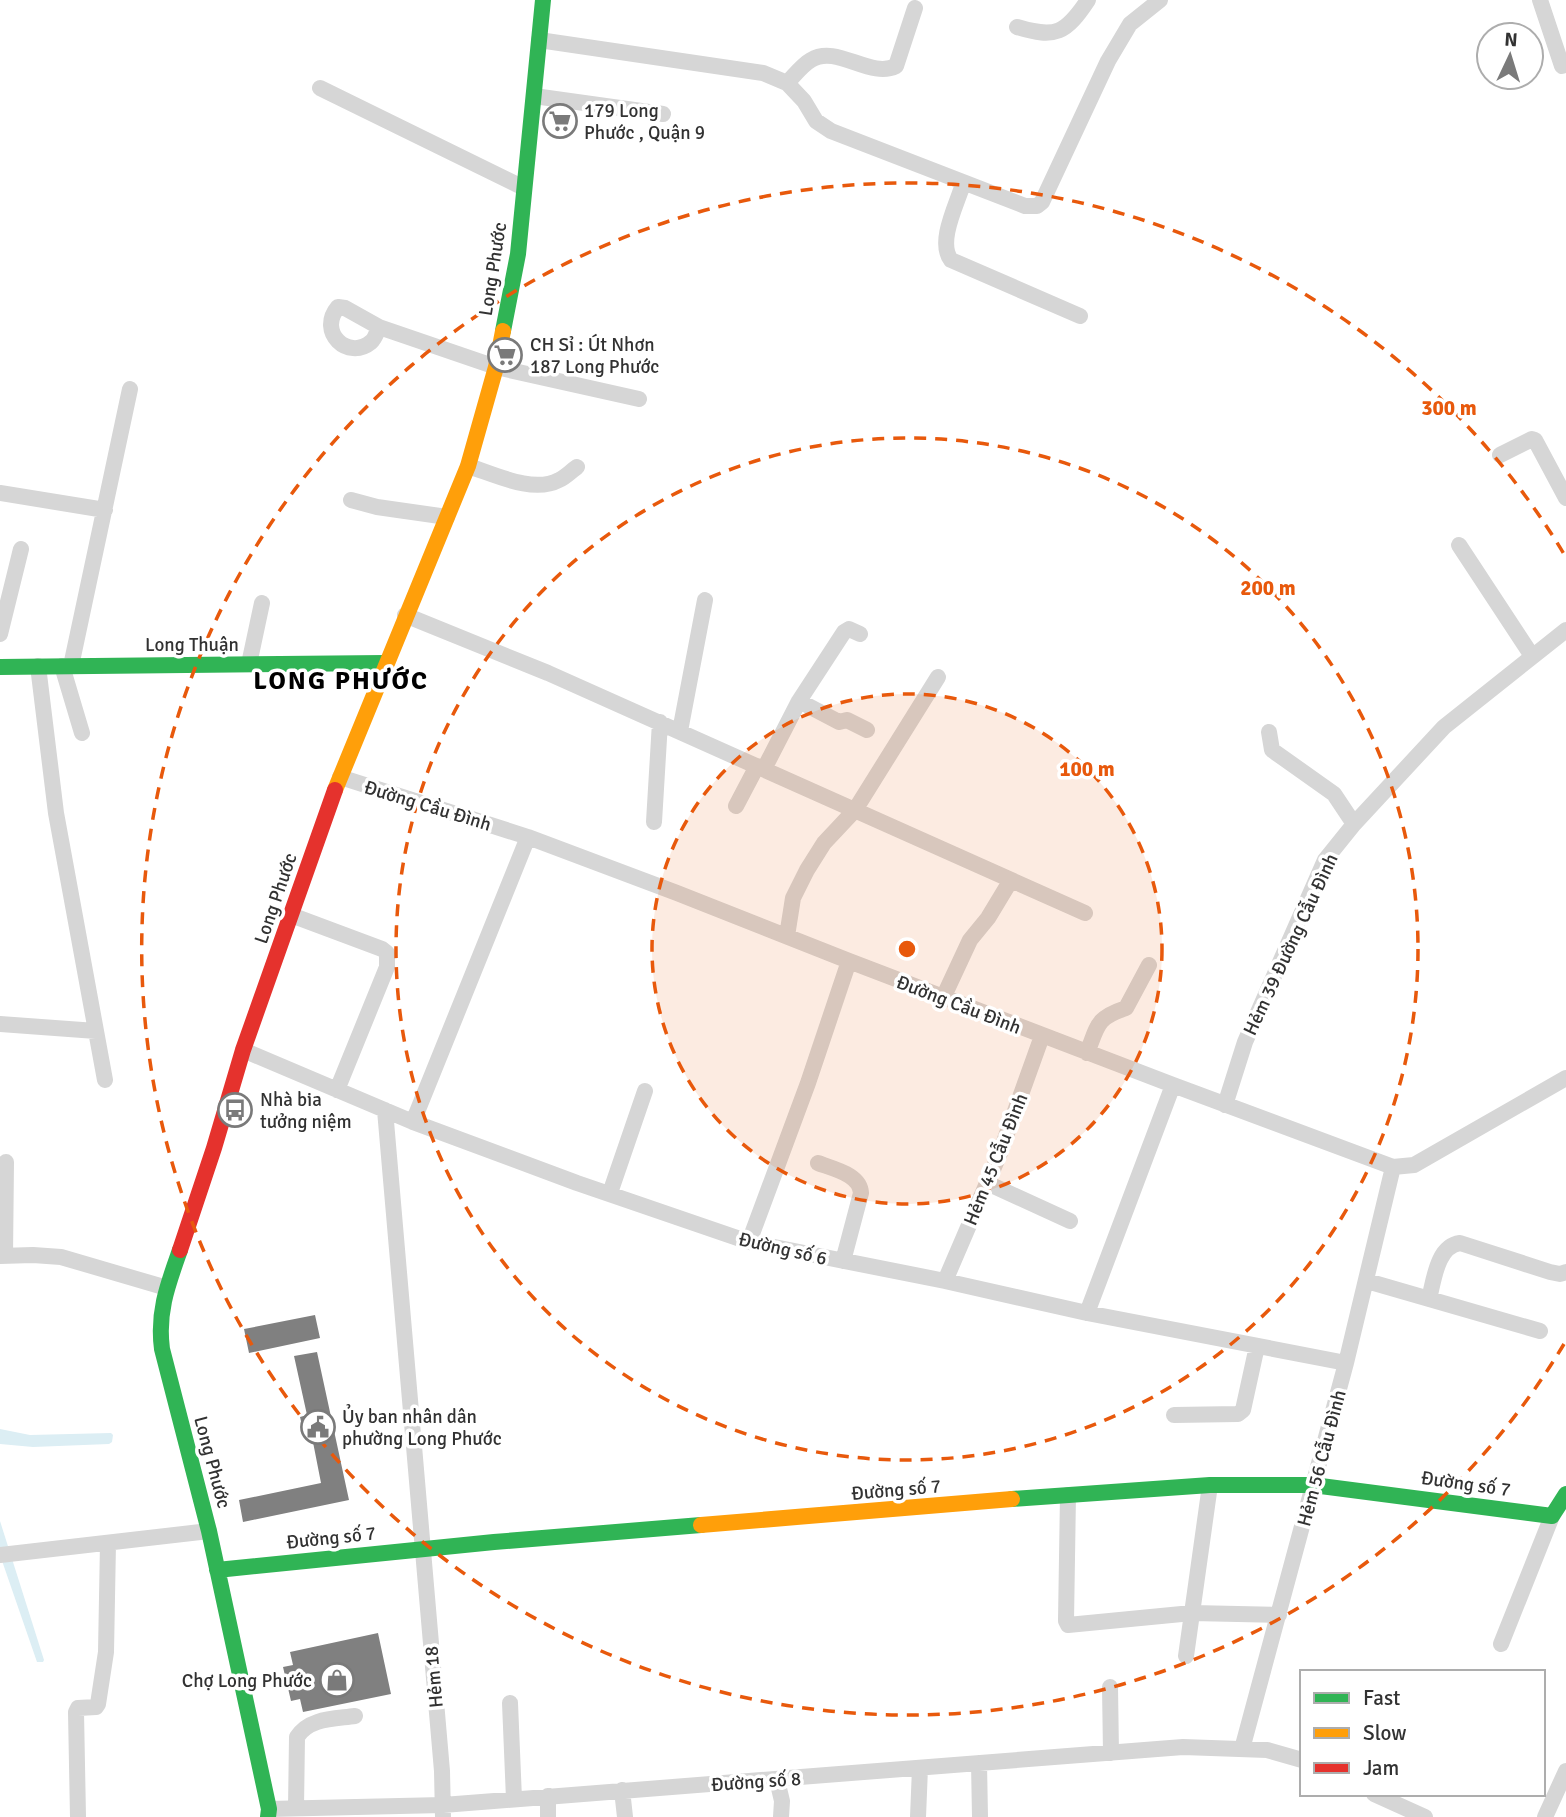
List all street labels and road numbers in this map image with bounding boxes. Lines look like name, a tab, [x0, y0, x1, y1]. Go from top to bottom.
street label: Long Phước	[474, 221, 512, 318]
street label: Long Thuận	[145, 633, 239, 657]
street label: Đường Cầu Đình	[361, 775, 494, 837]
street label: Long Phước	[249, 850, 303, 947]
street label: Hẻm 39 Đường Cẫu Đình	[1238, 850, 1344, 1039]
street label: Đường Cầu Đình	[893, 970, 1024, 1040]
street label: Hẻm 45 Cẫu Đình	[959, 1090, 1033, 1229]
street label: Đường số 6	[736, 1227, 829, 1271]
street label: Hẻm 56 Cẫu Đình	[1292, 1387, 1352, 1529]
street label: Long Phước	[188, 1414, 236, 1511]
street label: Đường số 7	[1420, 1466, 1512, 1502]
street label: Đường số 7	[850, 1474, 942, 1506]
street label: Đường số 7	[285, 1521, 377, 1555]
street label: Hẻm 18	[419, 1645, 449, 1709]
street label: Đường số 8	[710, 1767, 802, 1797]

